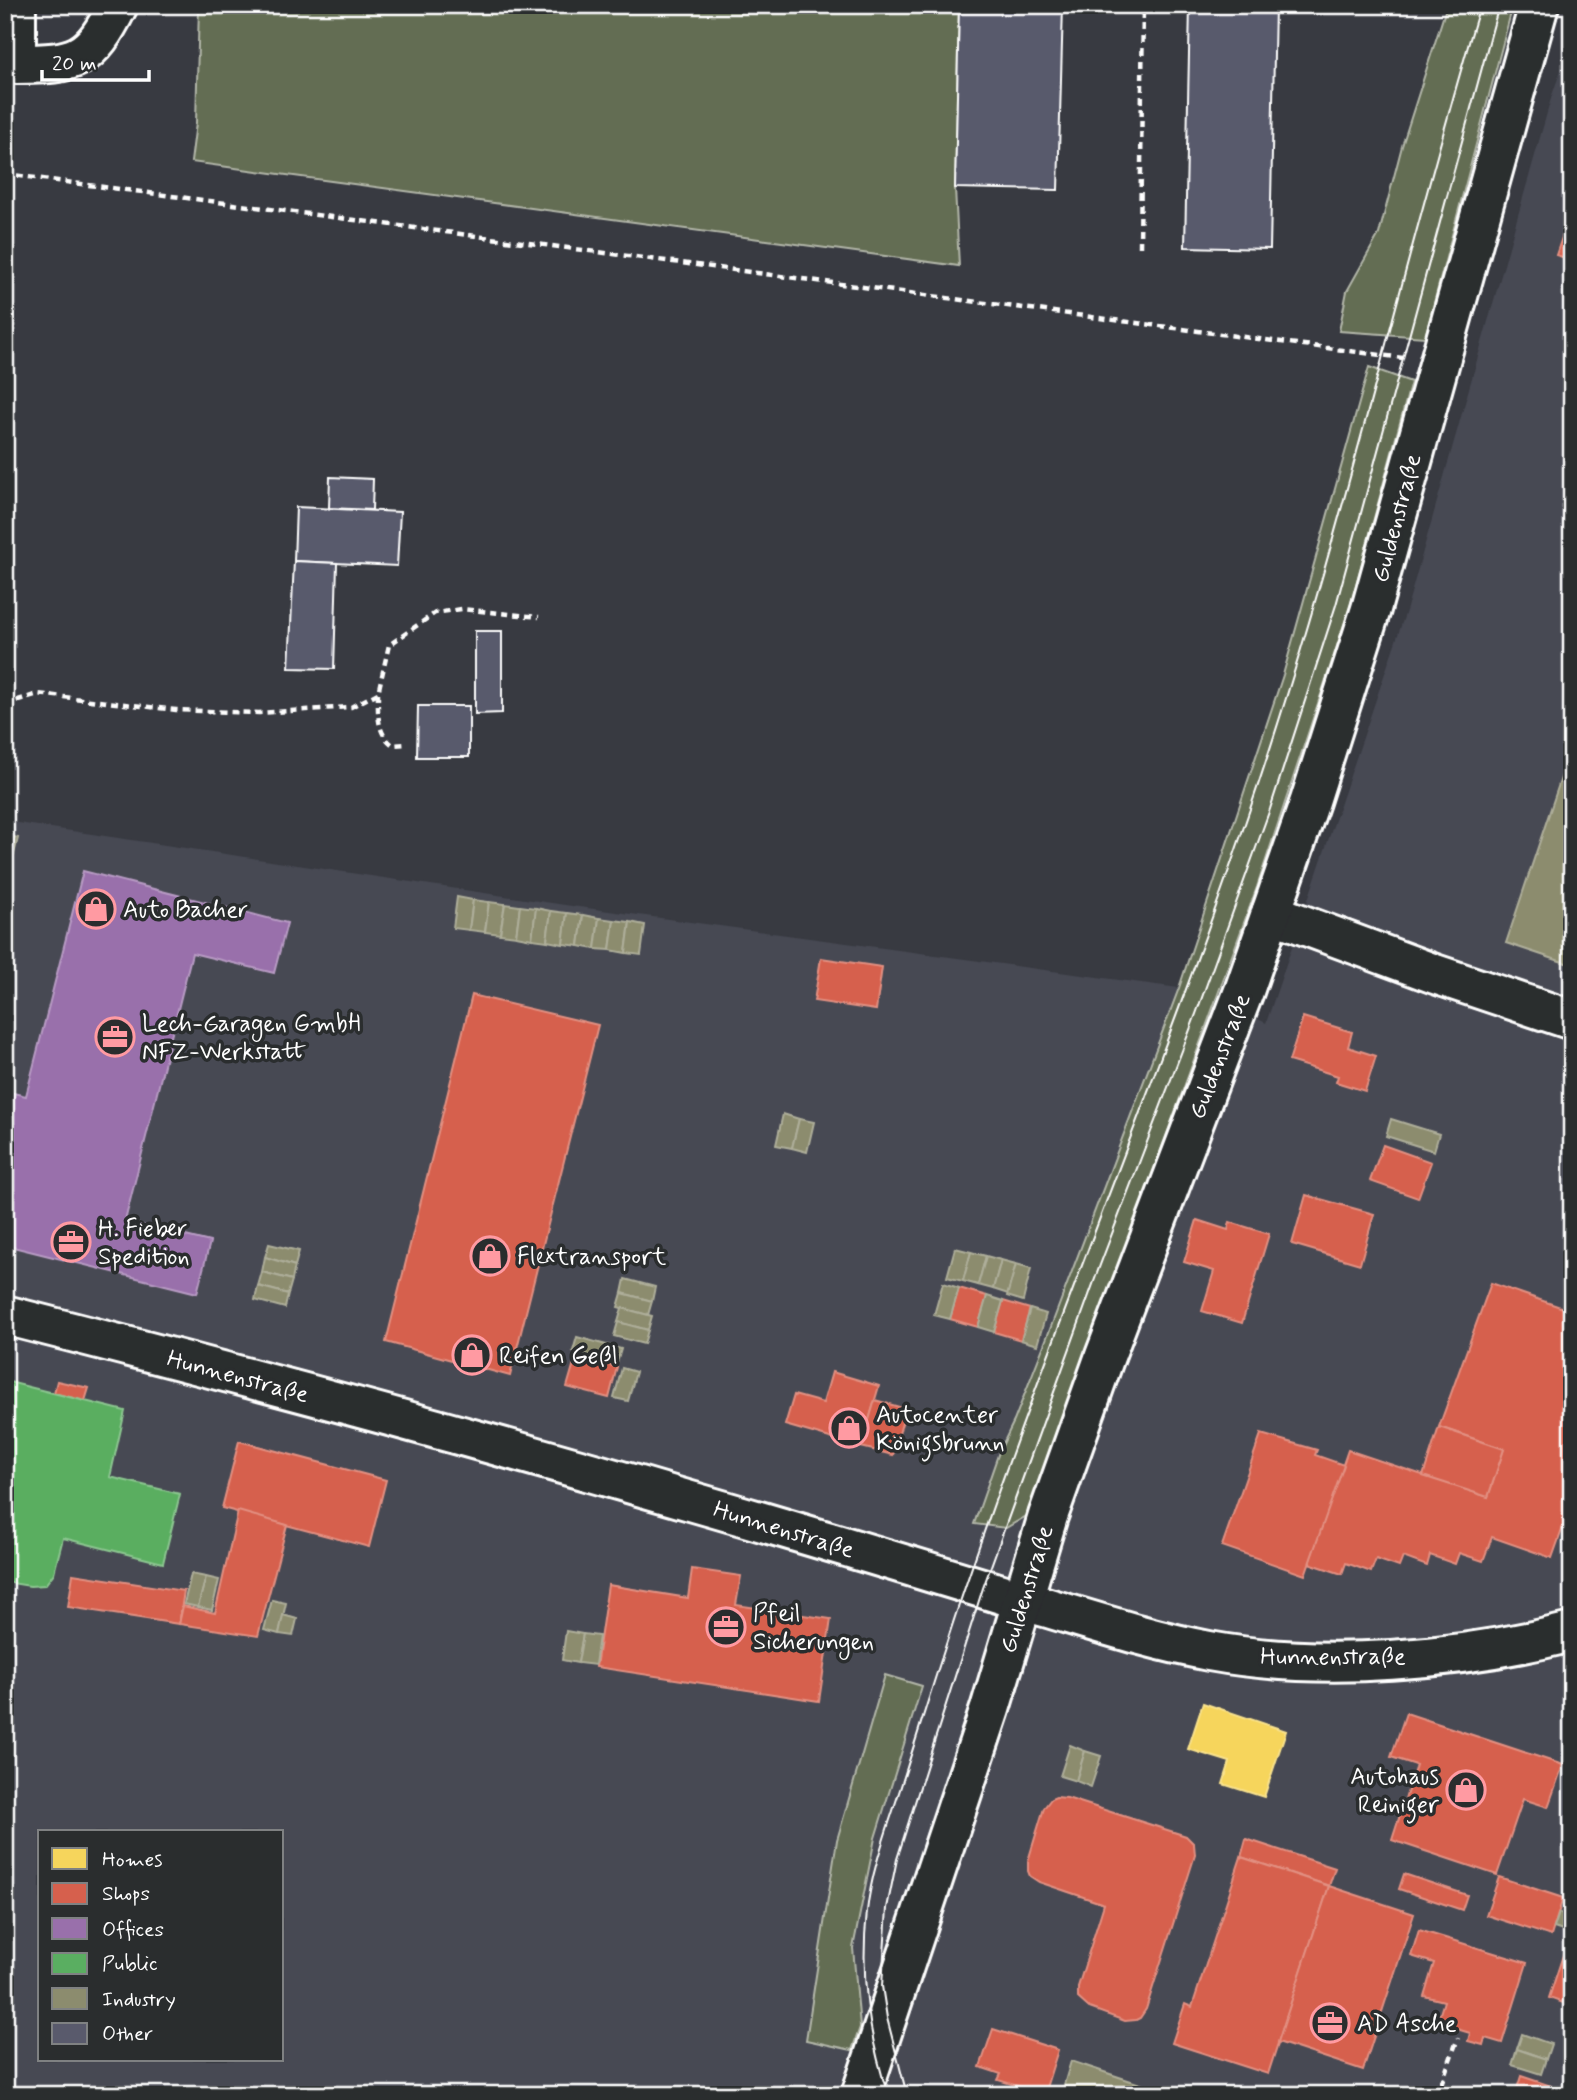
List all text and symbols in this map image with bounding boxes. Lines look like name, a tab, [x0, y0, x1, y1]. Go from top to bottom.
scale bar	[42, 38, 149, 82]
text: 20 m	[52, 50, 97, 78]
street label: Guldenstraße	[1365, 450, 1430, 586]
shop icon: Auto Bacher	[75, 888, 117, 930]
place label: Auto Bacher	[123, 895, 248, 926]
street label: Guldenstraße	[1182, 989, 1259, 1124]
place label: Lech-Garagen GmbH NFZ-Werkstatt	[142, 1009, 361, 1068]
office icon: Lech-Garagen GmbH NFZ-Werkstatt	[94, 1016, 136, 1058]
place label: H. Fieber Spedition	[98, 1214, 190, 1273]
office icon: H. Fieber Spedition	[50, 1221, 92, 1263]
shop icon: Flextransport	[469, 1235, 511, 1277]
place label: Flextransport	[517, 1242, 666, 1273]
shop icon: Reifen Geßl	[451, 1334, 493, 1376]
place label: Reifen Geßl	[499, 1341, 618, 1372]
street label: Hunnenstraße	[163, 1344, 312, 1411]
place label: Autocenter Königsbrunn	[876, 1400, 1005, 1462]
shop icon: Autocenter Königsbrunn	[828, 1407, 870, 1449]
street label: Hunnenstraße	[709, 1494, 858, 1567]
street label: Guldenstraße	[993, 1522, 1062, 1657]
place label: Pfeil Sicherungen	[753, 1599, 874, 1660]
office icon: Pfeil Sicherungen	[705, 1606, 747, 1648]
street label: Hunnenstraße	[1260, 1642, 1406, 1673]
place label: Autohaus Reiniger	[1350, 1762, 1440, 1824]
shop icon: Autohaus Reiniger	[1445, 1769, 1487, 1811]
legend	[38, 1830, 284, 2062]
text: Homes	[102, 1846, 162, 1874]
text: Shops	[102, 1880, 150, 1908]
text: Offices	[102, 1916, 164, 1944]
text: Public	[102, 1950, 158, 1978]
text: Industry	[102, 1986, 176, 2014]
office icon: AD Asche	[1309, 2002, 1351, 2044]
place label: AD Asche	[1357, 2009, 1457, 2040]
text: Other	[102, 2020, 153, 2048]

